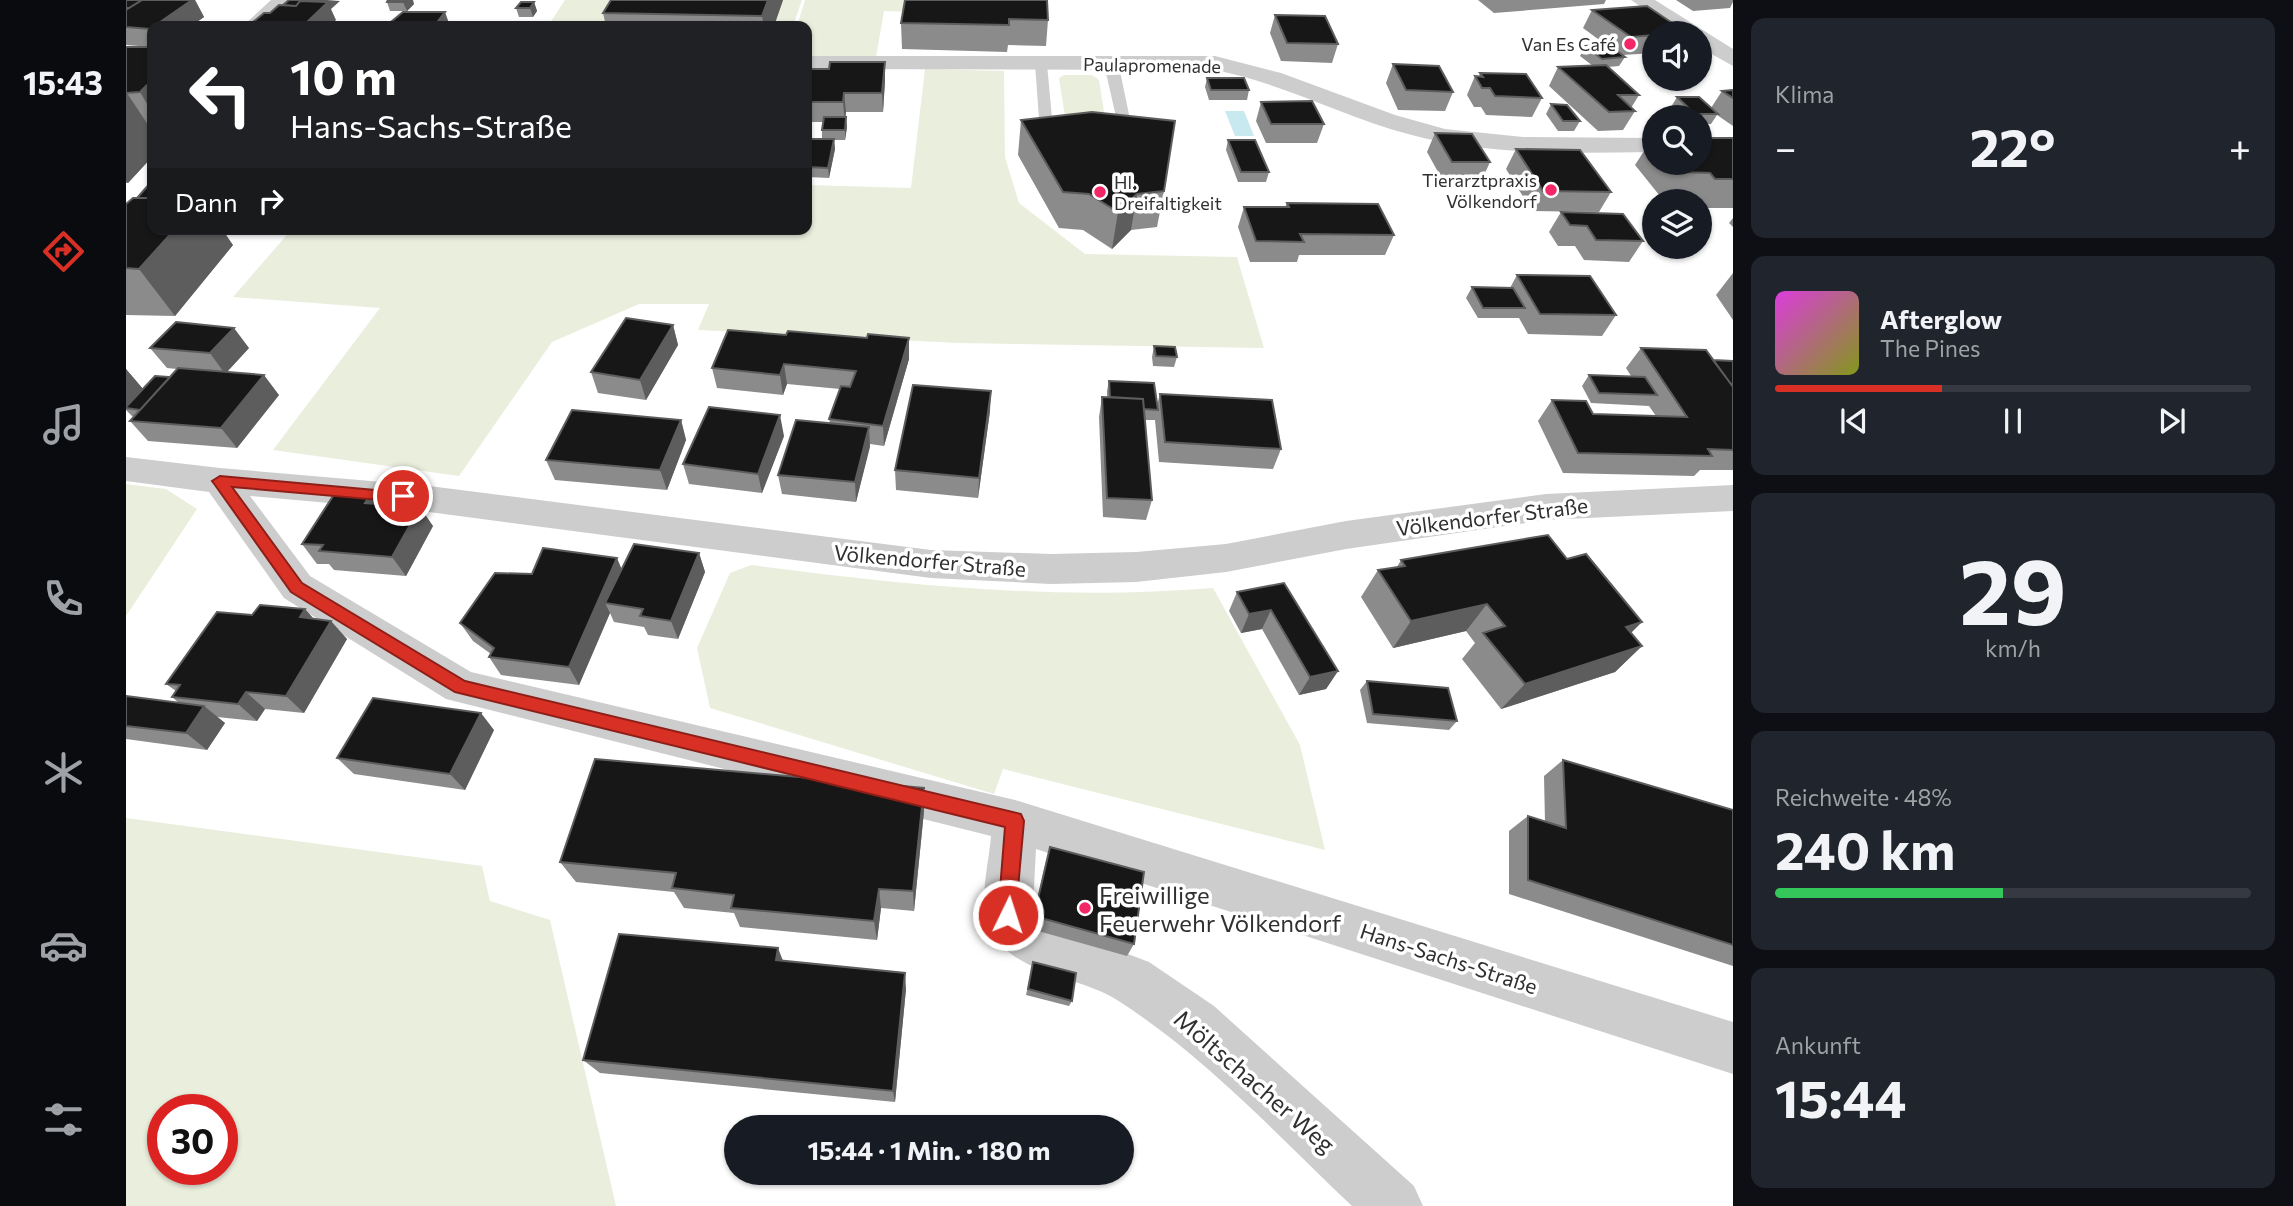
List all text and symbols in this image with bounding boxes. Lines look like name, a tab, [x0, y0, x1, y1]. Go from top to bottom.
map controls	[1642, 21, 1712, 259]
button: sound	[1642, 21, 1712, 91]
place label: Van Es Café	[1521, 33, 1616, 55]
marker: Van Es Café	[1622, 36, 1638, 52]
text: 10 m	[290, 45, 397, 105]
icon: left	[175, 49, 266, 140]
street label: Paulapromenade	[1083, 53, 1221, 77]
text: 15:43	[23, 62, 103, 102]
text: Klima	[1775, 80, 1834, 108]
text: Hans-Sachs-Straße	[290, 105, 572, 145]
button: search	[1642, 105, 1712, 175]
text: 22°	[1970, 114, 2055, 178]
text: −	[1775, 123, 1797, 170]
text: +	[2229, 123, 2251, 170]
place label: Tierarztpraxis Völkendorf	[1422, 169, 1538, 212]
place label: Hl. Dreifaltigkeit	[1114, 171, 1222, 214]
icon: right	[252, 182, 290, 220]
marker: Tierarztpraxis Völkendorf	[1543, 182, 1559, 198]
marker: Hl. Dreifaltigkeit	[1092, 184, 1108, 200]
text: Dann	[175, 186, 238, 217]
button: layers	[1642, 189, 1712, 259]
icon: directions	[39, 227, 88, 276]
text: Afterglow	[1880, 303, 2002, 334]
text: The Pines	[1880, 334, 1981, 362]
icon: music	[39, 400, 88, 449]
icon: previous	[1835, 402, 1873, 440]
icon: pause	[1994, 402, 2032, 440]
icon: next	[2153, 402, 2191, 440]
pin	[373, 466, 433, 526]
icon: arrive	[384, 477, 422, 515]
street label: Völkendorfer Straße	[1395, 492, 1589, 540]
text: 29	[1959, 532, 2067, 644]
street label: Völkendorfer Straße	[833, 539, 1027, 581]
icon: phone	[39, 574, 88, 623]
text: km/h	[1985, 634, 2041, 662]
icon: climate	[39, 748, 88, 797]
text: Reichweite · 48%	[1775, 783, 1952, 811]
text: 240 km	[1775, 817, 1955, 881]
position arrow	[971, 878, 1045, 952]
place label: Freiwillige Feuerwehr Völkendorf	[1099, 880, 1342, 937]
marker: Freiwillige Feuerwehr Völkendorf	[1077, 900, 1093, 916]
street label: Hans-Sachs-Straße	[1357, 918, 1541, 998]
icon: car	[39, 921, 88, 970]
street label: Möltschacher Weg	[1169, 1003, 1341, 1159]
text: Ankunft	[1775, 1031, 1861, 1059]
text: 15:44	[1775, 1065, 1906, 1129]
speed limit sign: 30	[147, 1094, 238, 1185]
icon: filters	[39, 1095, 88, 1144]
text: 15:44 · 1 Min. · 180 m	[807, 1134, 1051, 1165]

